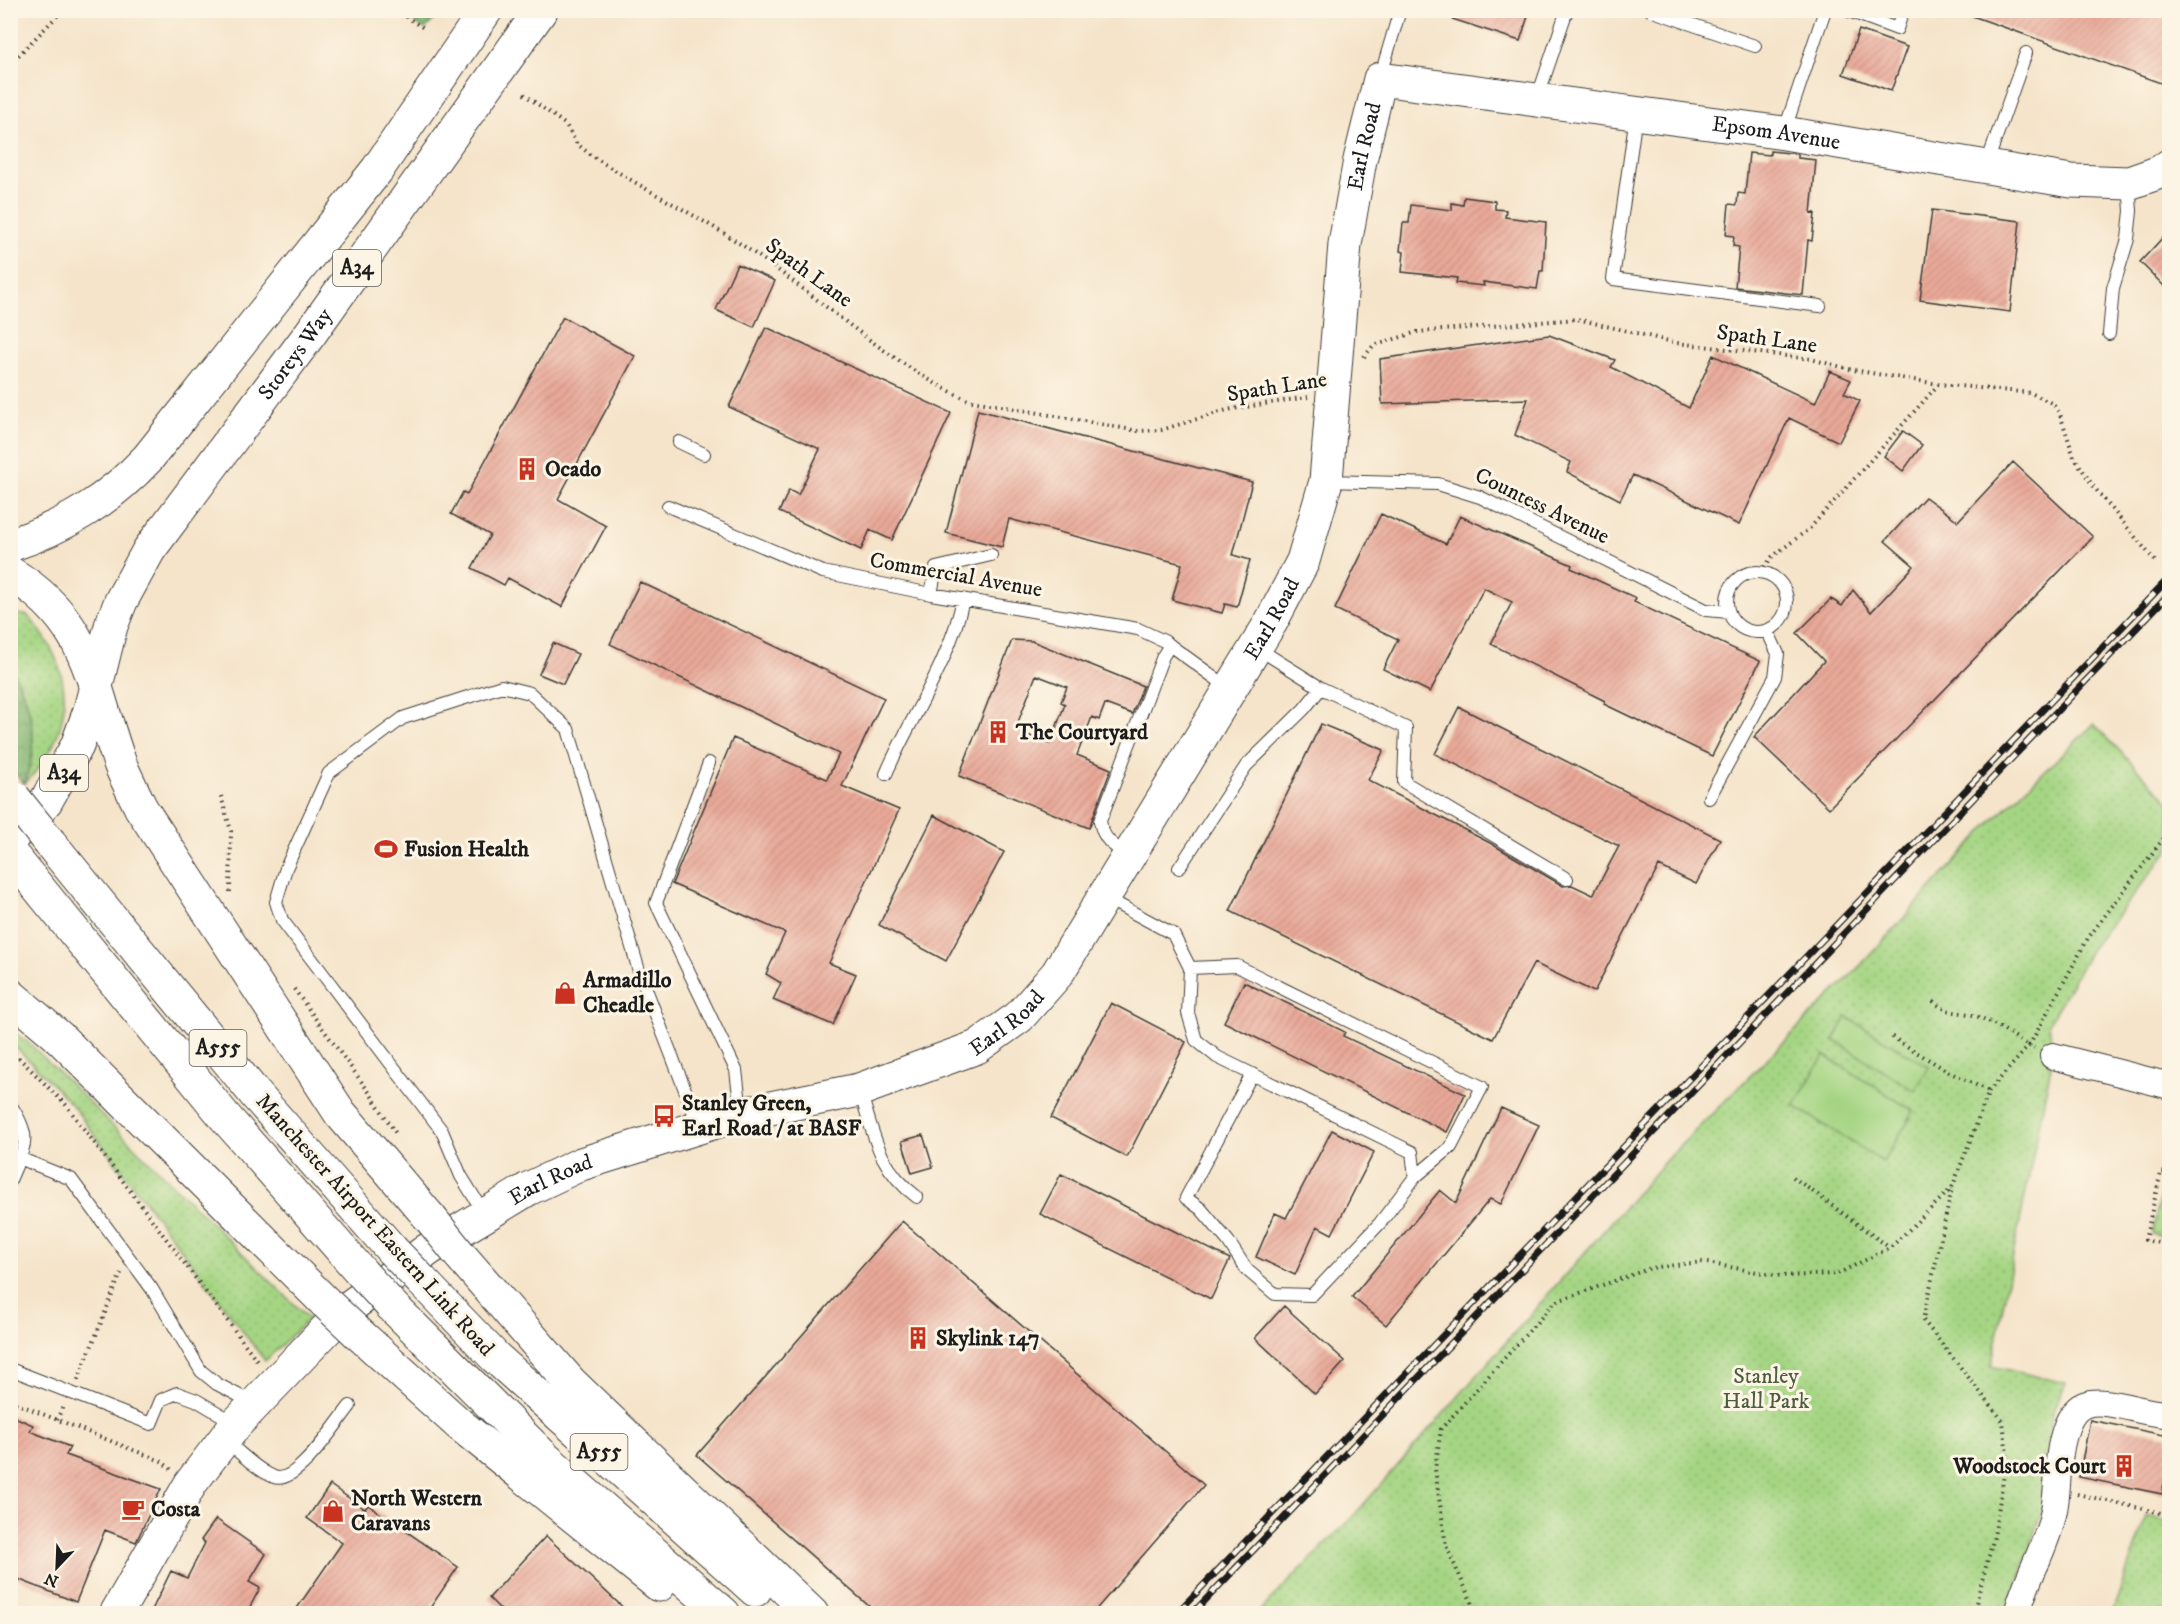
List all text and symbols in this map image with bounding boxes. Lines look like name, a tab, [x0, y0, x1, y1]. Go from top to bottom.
street label: Earl Road	[1341, 99, 1387, 193]
street label: Epsom Avenue	[1710, 110, 1842, 156]
street label: Spath Lane	[760, 232, 858, 314]
road number: A34	[333, 250, 381, 286]
street label: Storeys Way	[252, 302, 338, 405]
street label: Spath Lane	[1715, 319, 1819, 359]
street label: Spath Lane	[1225, 366, 1329, 408]
building icon: Ocado	[514, 456, 540, 482]
place label: Ocado	[545, 456, 601, 483]
street label: Countess Avenue	[1470, 462, 1614, 550]
street label: Commercial Avenue	[868, 547, 1044, 603]
street label: Earl Road	[1238, 573, 1305, 665]
building icon: The Courtyard	[985, 719, 1011, 745]
place label: The Courtyard	[1015, 719, 1149, 746]
road number: A34	[40, 755, 88, 791]
sports icon: Fusion Health	[373, 836, 399, 862]
place label: Fusion Health	[404, 836, 530, 863]
place label: Armadillo Cheadle	[582, 967, 672, 1019]
shop icon: Armadillo Cheadle	[552, 980, 578, 1006]
street label: Earl Road	[964, 984, 1050, 1062]
road number: A555	[190, 1030, 246, 1066]
street label: Manchester Airport Eastern Link Road	[250, 1088, 500, 1362]
place label: Stanley Green, Earl Road / at BASF	[682, 1090, 862, 1142]
bus stop icon: Stanley Green, Earl Road / at BASF	[651, 1103, 677, 1129]
street label: Earl Road	[504, 1148, 595, 1211]
building icon: Skylink 147	[905, 1325, 931, 1351]
place label: Skylink 147	[936, 1325, 1040, 1352]
park label: Stanley Hall Park	[1723, 1363, 1810, 1415]
road number: A555	[570, 1434, 628, 1470]
place label: Woodstock Court	[1952, 1453, 2106, 1480]
building icon: Woodstock Court	[2111, 1453, 2137, 1479]
place label: North Western Caravans	[351, 1485, 483, 1537]
cafe icon: Costa	[120, 1496, 146, 1522]
place label: Costa	[151, 1496, 201, 1523]
shop icon: North Western Caravans	[320, 1498, 346, 1524]
north arrow	[27, 1537, 87, 1597]
text: N	[42, 1568, 61, 1592]

